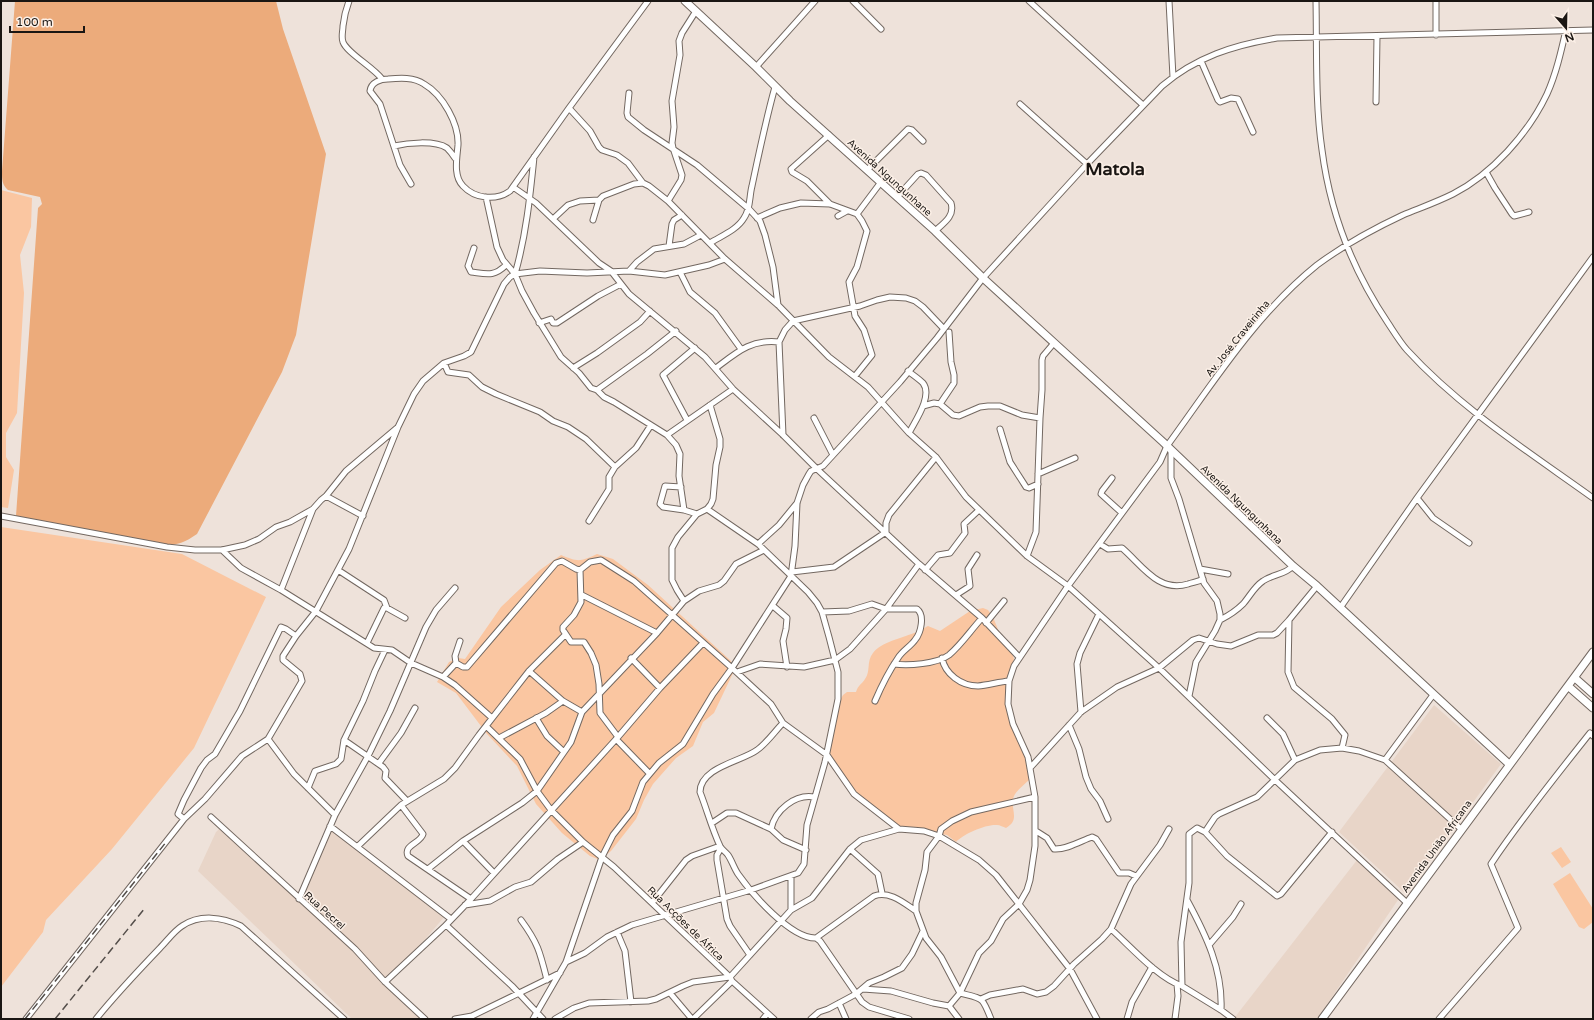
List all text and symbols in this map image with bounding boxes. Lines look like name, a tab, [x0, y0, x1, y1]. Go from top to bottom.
scale bar	[10, 8, 84, 34]
north arrow	[1546, 8, 1586, 48]
text: 100 m	[16, 15, 53, 29]
text: N	[1563, 29, 1576, 45]
street label: Avenida Ngungunhane	[845, 137, 934, 219]
district label: Matola	[1085, 158, 1145, 180]
street label: Av. José Craveirinha	[1203, 298, 1272, 379]
street label: Avenida Ngungunhana	[1198, 462, 1285, 547]
street label: Avenida União Africana	[1399, 798, 1474, 895]
street label: Rua Acções de África	[645, 884, 726, 963]
street label: Rua Pecrel	[301, 889, 347, 932]

